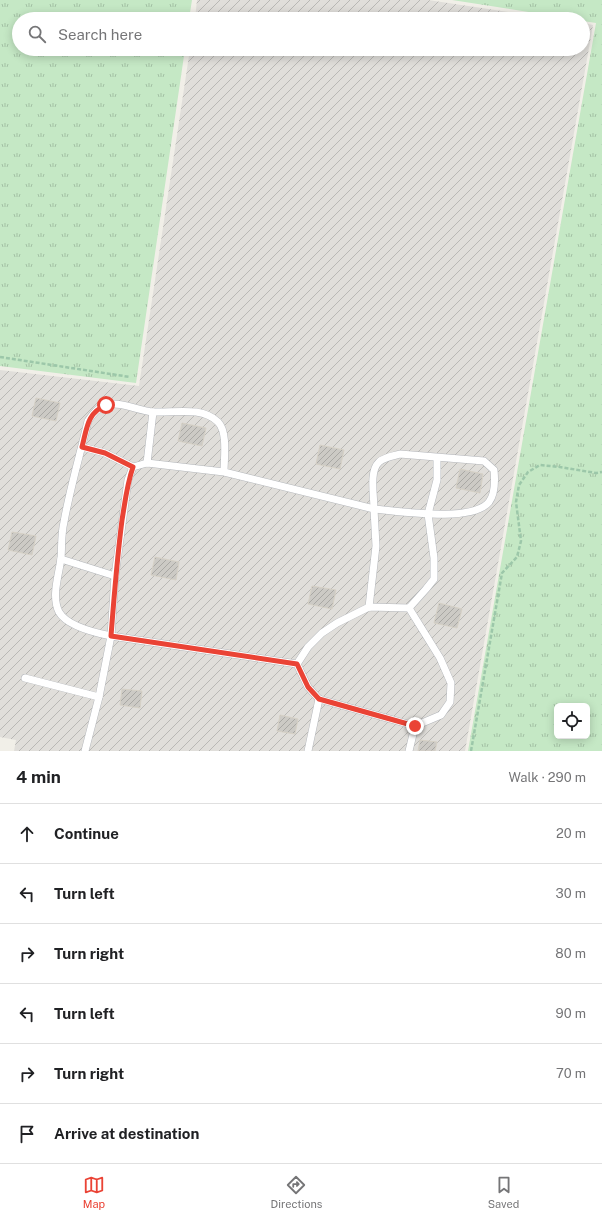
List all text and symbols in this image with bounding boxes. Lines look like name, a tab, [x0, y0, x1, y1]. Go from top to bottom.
search box	[12, 12, 590, 56]
icon: search	[26, 23, 48, 45]
text: Search here	[58, 26, 142, 43]
route start	[97, 396, 115, 414]
map controls	[554, 703, 590, 739]
button: locate	[554, 703, 590, 739]
route end	[406, 717, 424, 735]
text: 4 min	[16, 767, 61, 787]
text: Walk · 290 m	[508, 770, 586, 785]
icon: ahead	[16, 823, 38, 845]
text: Continue	[54, 825, 119, 842]
text: 20 m	[556, 826, 586, 841]
icon: left	[16, 883, 38, 905]
text: Turn left	[54, 885, 115, 902]
text: 30 m	[556, 886, 586, 901]
icon: right	[16, 943, 38, 965]
text: Turn right	[54, 945, 124, 962]
text: 80 m	[555, 946, 586, 961]
icon: left	[16, 1003, 38, 1025]
text: Turn left	[54, 1005, 115, 1022]
text: 90 m	[556, 1006, 586, 1021]
icon: right	[16, 1063, 38, 1085]
text: Turn right	[54, 1065, 124, 1082]
text: 70 m	[556, 1066, 586, 1081]
icon: arrive	[16, 1123, 38, 1145]
text: Arrive at destination	[54, 1125, 199, 1142]
tab: Map	[83, 1174, 105, 1210]
tab: Directions	[271, 1174, 322, 1210]
tab: Saved	[488, 1174, 519, 1210]

